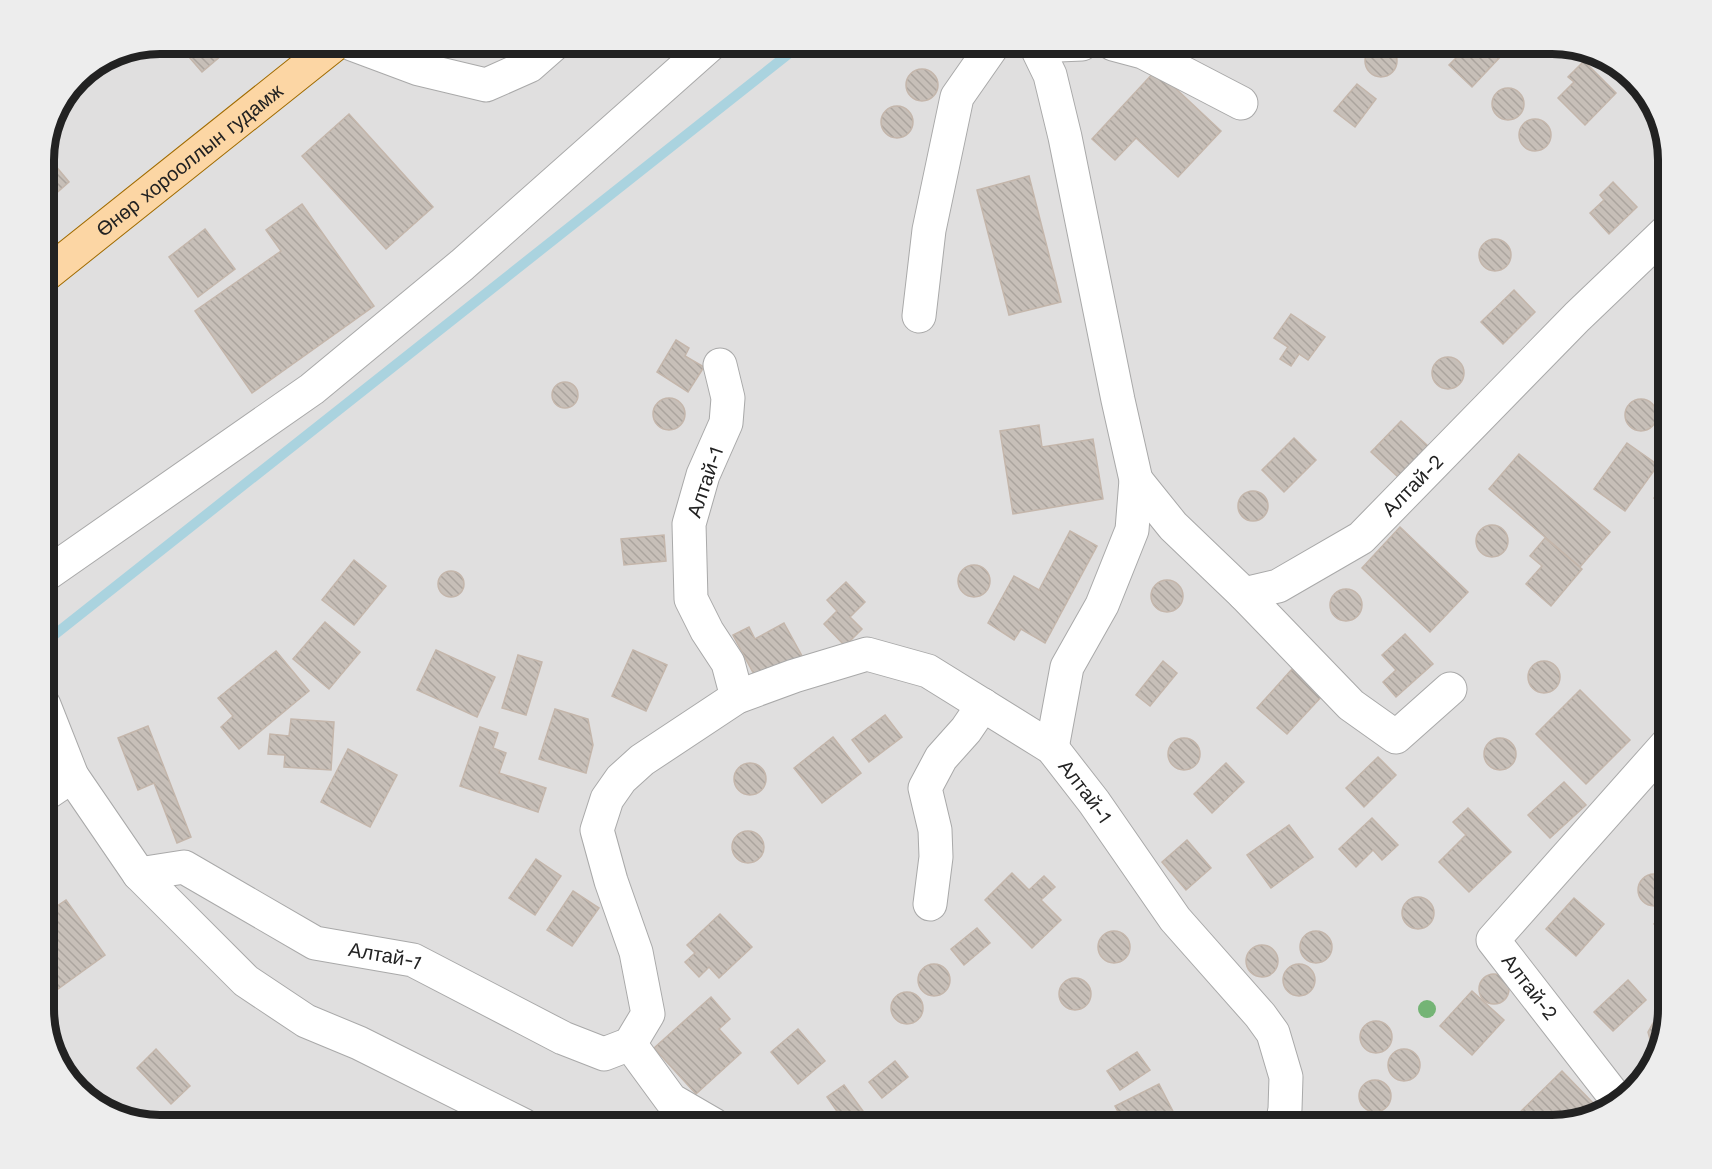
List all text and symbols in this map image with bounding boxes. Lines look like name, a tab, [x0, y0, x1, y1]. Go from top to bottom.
street label: Өнөр хорооллын гудамж	[91, 78, 288, 242]
street label: Алтай-1	[682, 443, 728, 521]
street label: Алтай-2	[1377, 449, 1448, 521]
street label: Алтай-1	[1054, 755, 1117, 828]
street label: Алтай-1	[347, 937, 426, 974]
street label: Алтай-2	[1497, 949, 1563, 1025]

